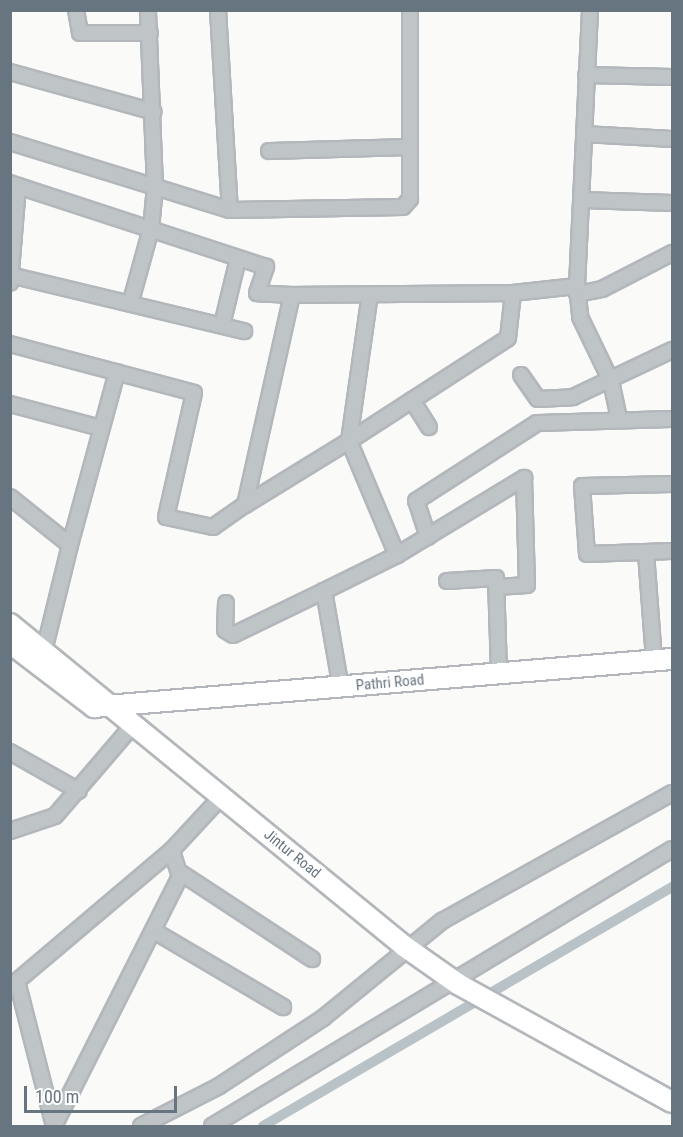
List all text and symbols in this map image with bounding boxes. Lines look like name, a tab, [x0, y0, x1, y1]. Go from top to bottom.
street label: Pathri Road	[355, 671, 425, 695]
street label: Jintur Road	[260, 826, 324, 882]
scale bar	[27, 1074, 180, 1112]
text: 100 m	[35, 1086, 79, 1107]

